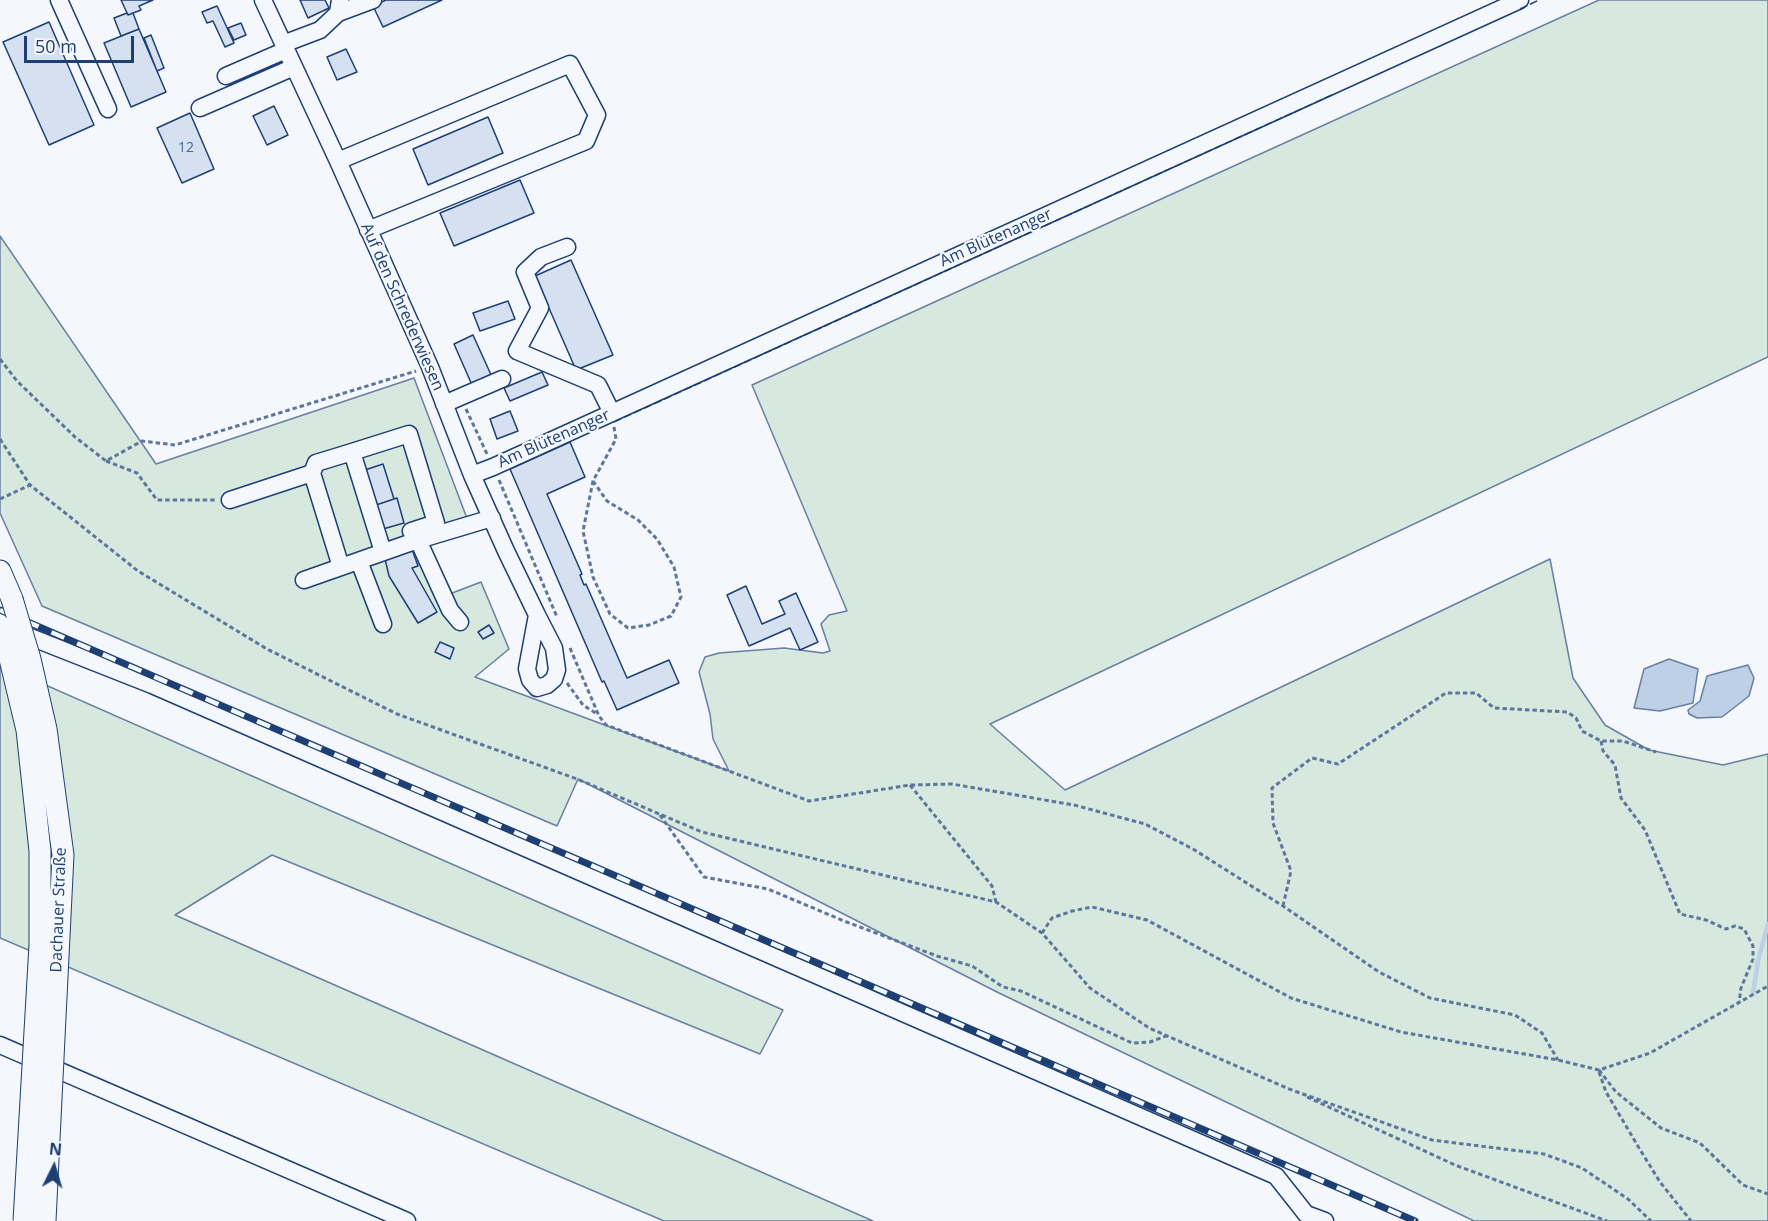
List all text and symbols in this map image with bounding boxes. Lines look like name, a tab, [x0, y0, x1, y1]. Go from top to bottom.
scale bar	[27, 24, 136, 62]
text: 50 m	[35, 34, 77, 58]
house number: 12	[178, 140, 194, 156]
street label: Am Blütenanger	[937, 205, 1055, 271]
street label: Auf den Schrederwiesen	[356, 220, 448, 394]
street label: Am Blütenanger	[495, 406, 613, 472]
street label: Dachauer Straße	[47, 847, 71, 973]
north arrow	[24, 1137, 84, 1197]
text: N	[48, 1138, 63, 1161]

